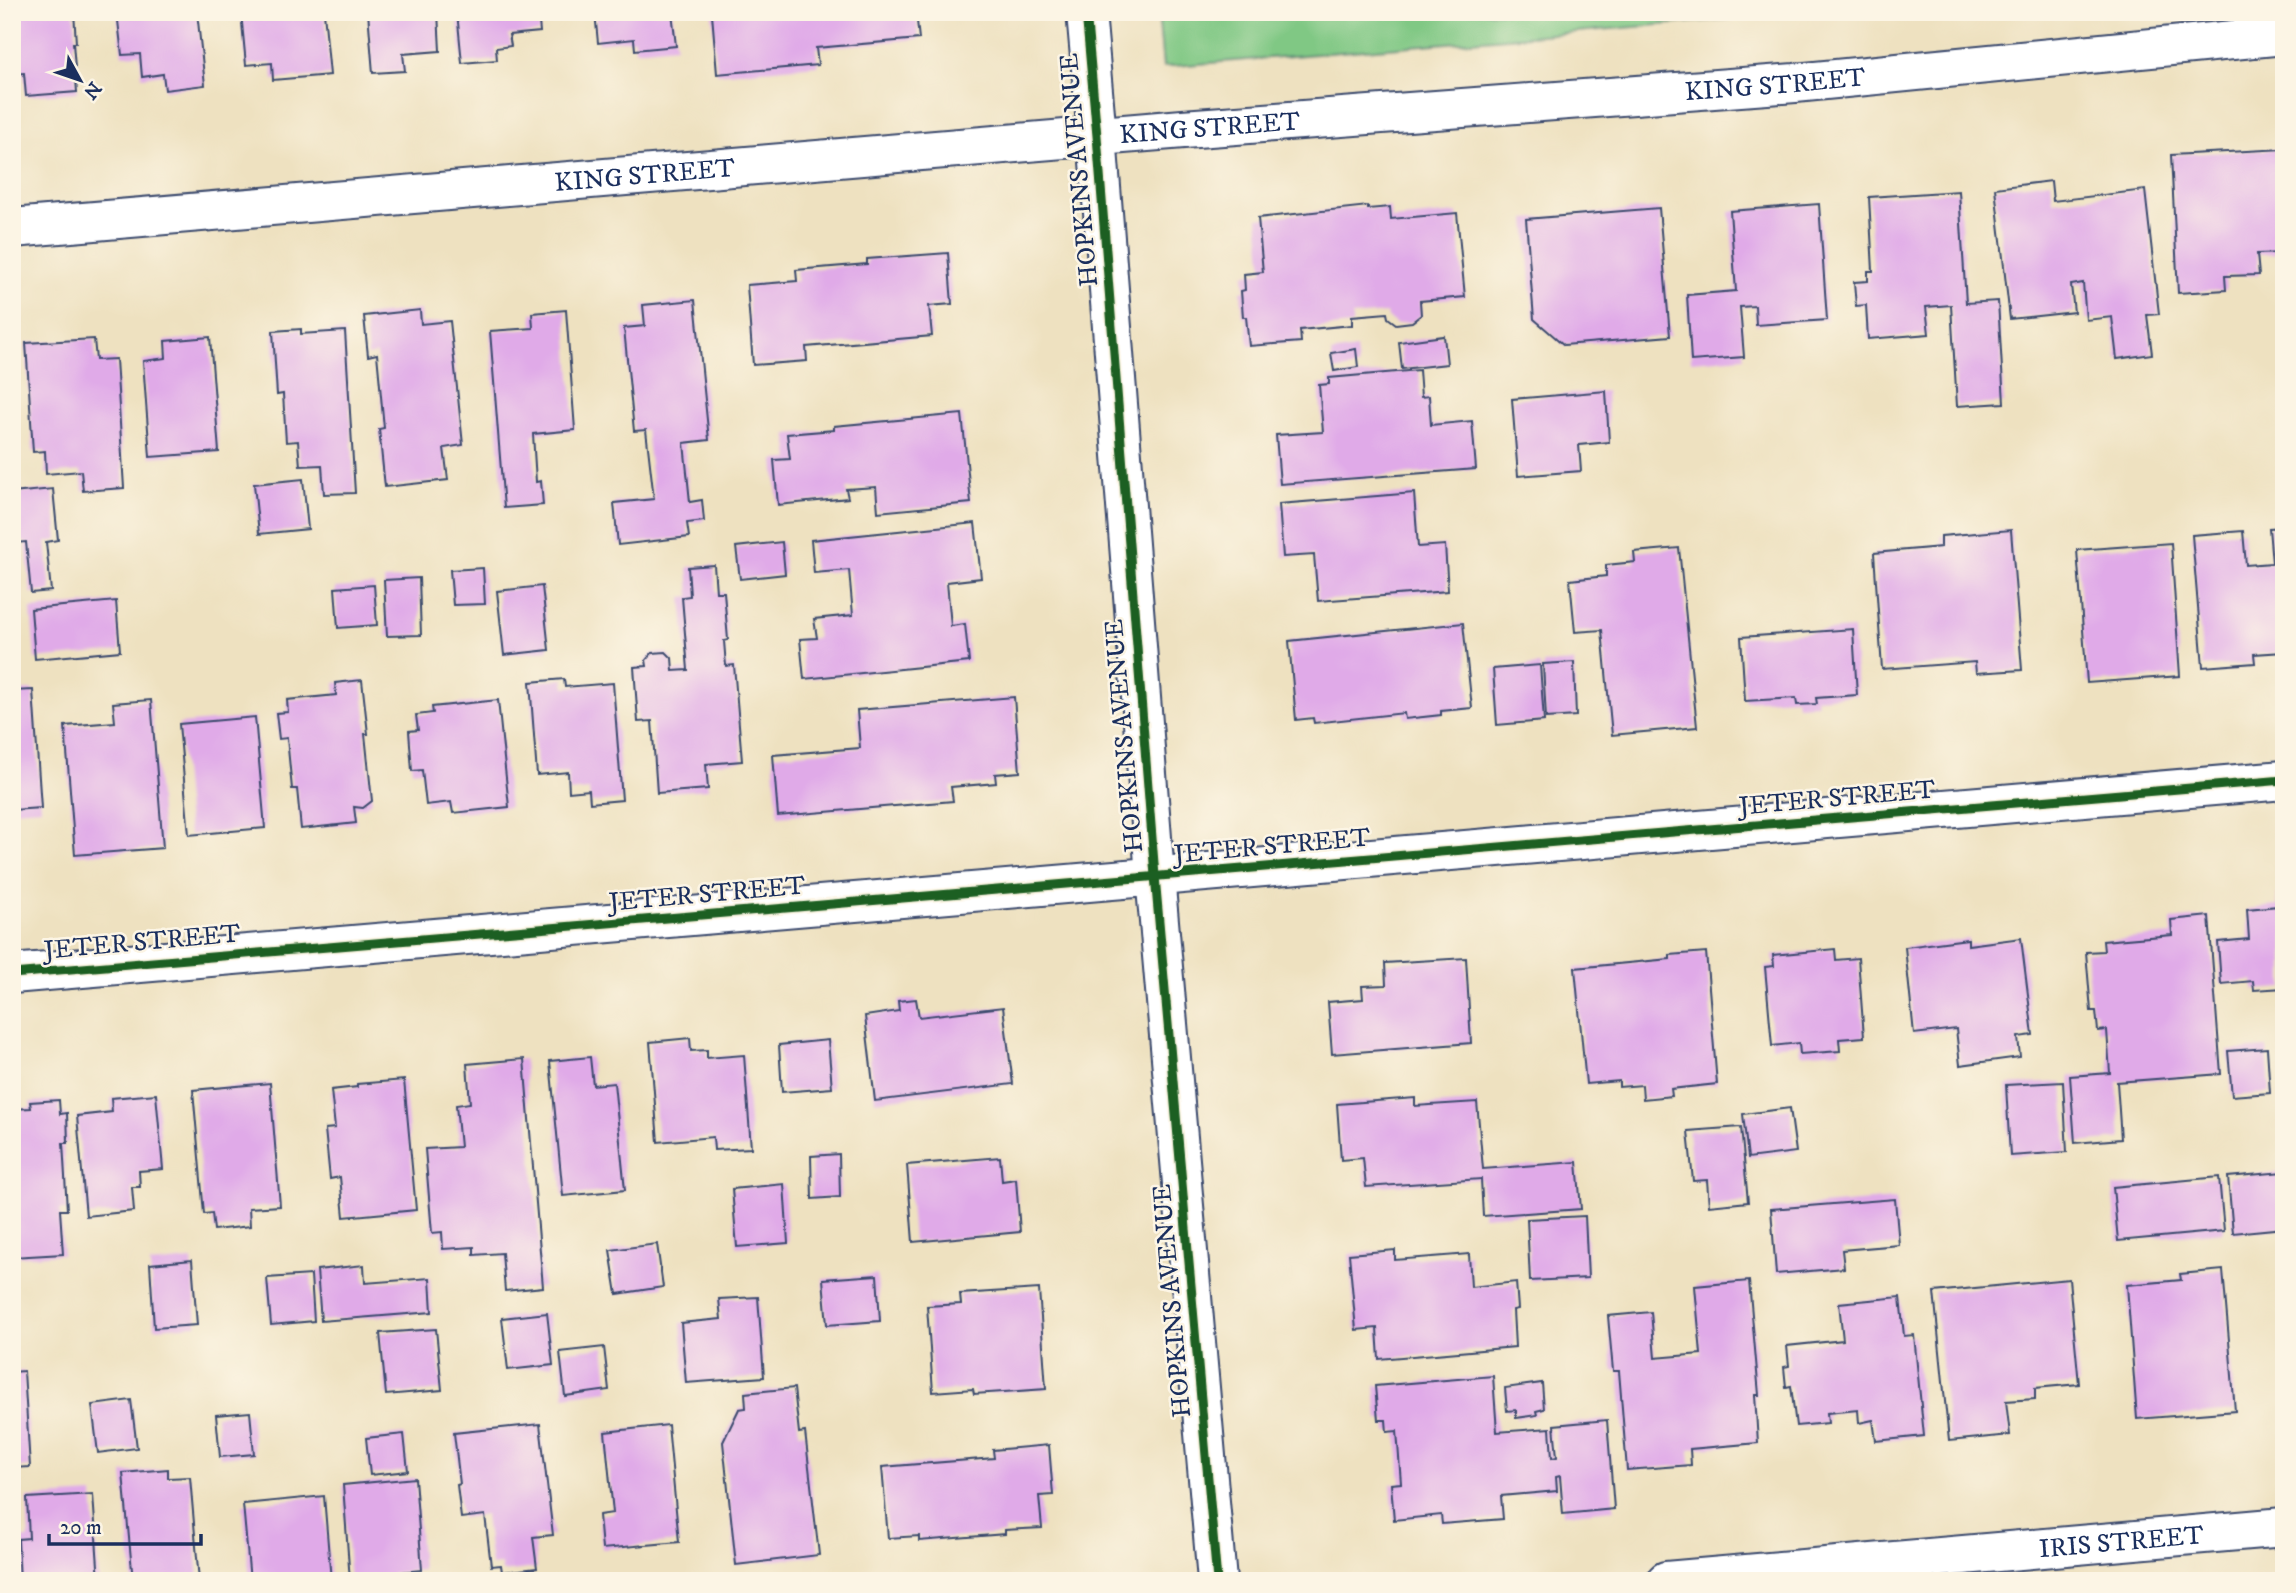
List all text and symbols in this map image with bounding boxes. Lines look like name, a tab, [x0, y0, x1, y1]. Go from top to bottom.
north arrow	[46, 46, 116, 116]
street label: HOPKINS AVENUE	[1053, 52, 1106, 288]
street label: KING STREET	[1684, 61, 1867, 109]
text: N	[78, 77, 106, 104]
street label: KING STREET	[1118, 105, 1302, 152]
street label: KING STREET	[553, 152, 737, 200]
street label: HOPKINS AVENUE	[1098, 618, 1151, 854]
street label: JETER STREET	[1736, 773, 1937, 824]
street label: JETER STREET	[1171, 821, 1372, 872]
street label: JETER STREET	[606, 869, 807, 920]
street label: JETER STREET	[41, 917, 242, 968]
street label: HOPKINS AVENUE	[1146, 1183, 1199, 1419]
scale bar	[49, 1502, 201, 1546]
text: 20 m	[60, 1515, 102, 1541]
street label: IRIS STREET	[2038, 1519, 2205, 1566]

